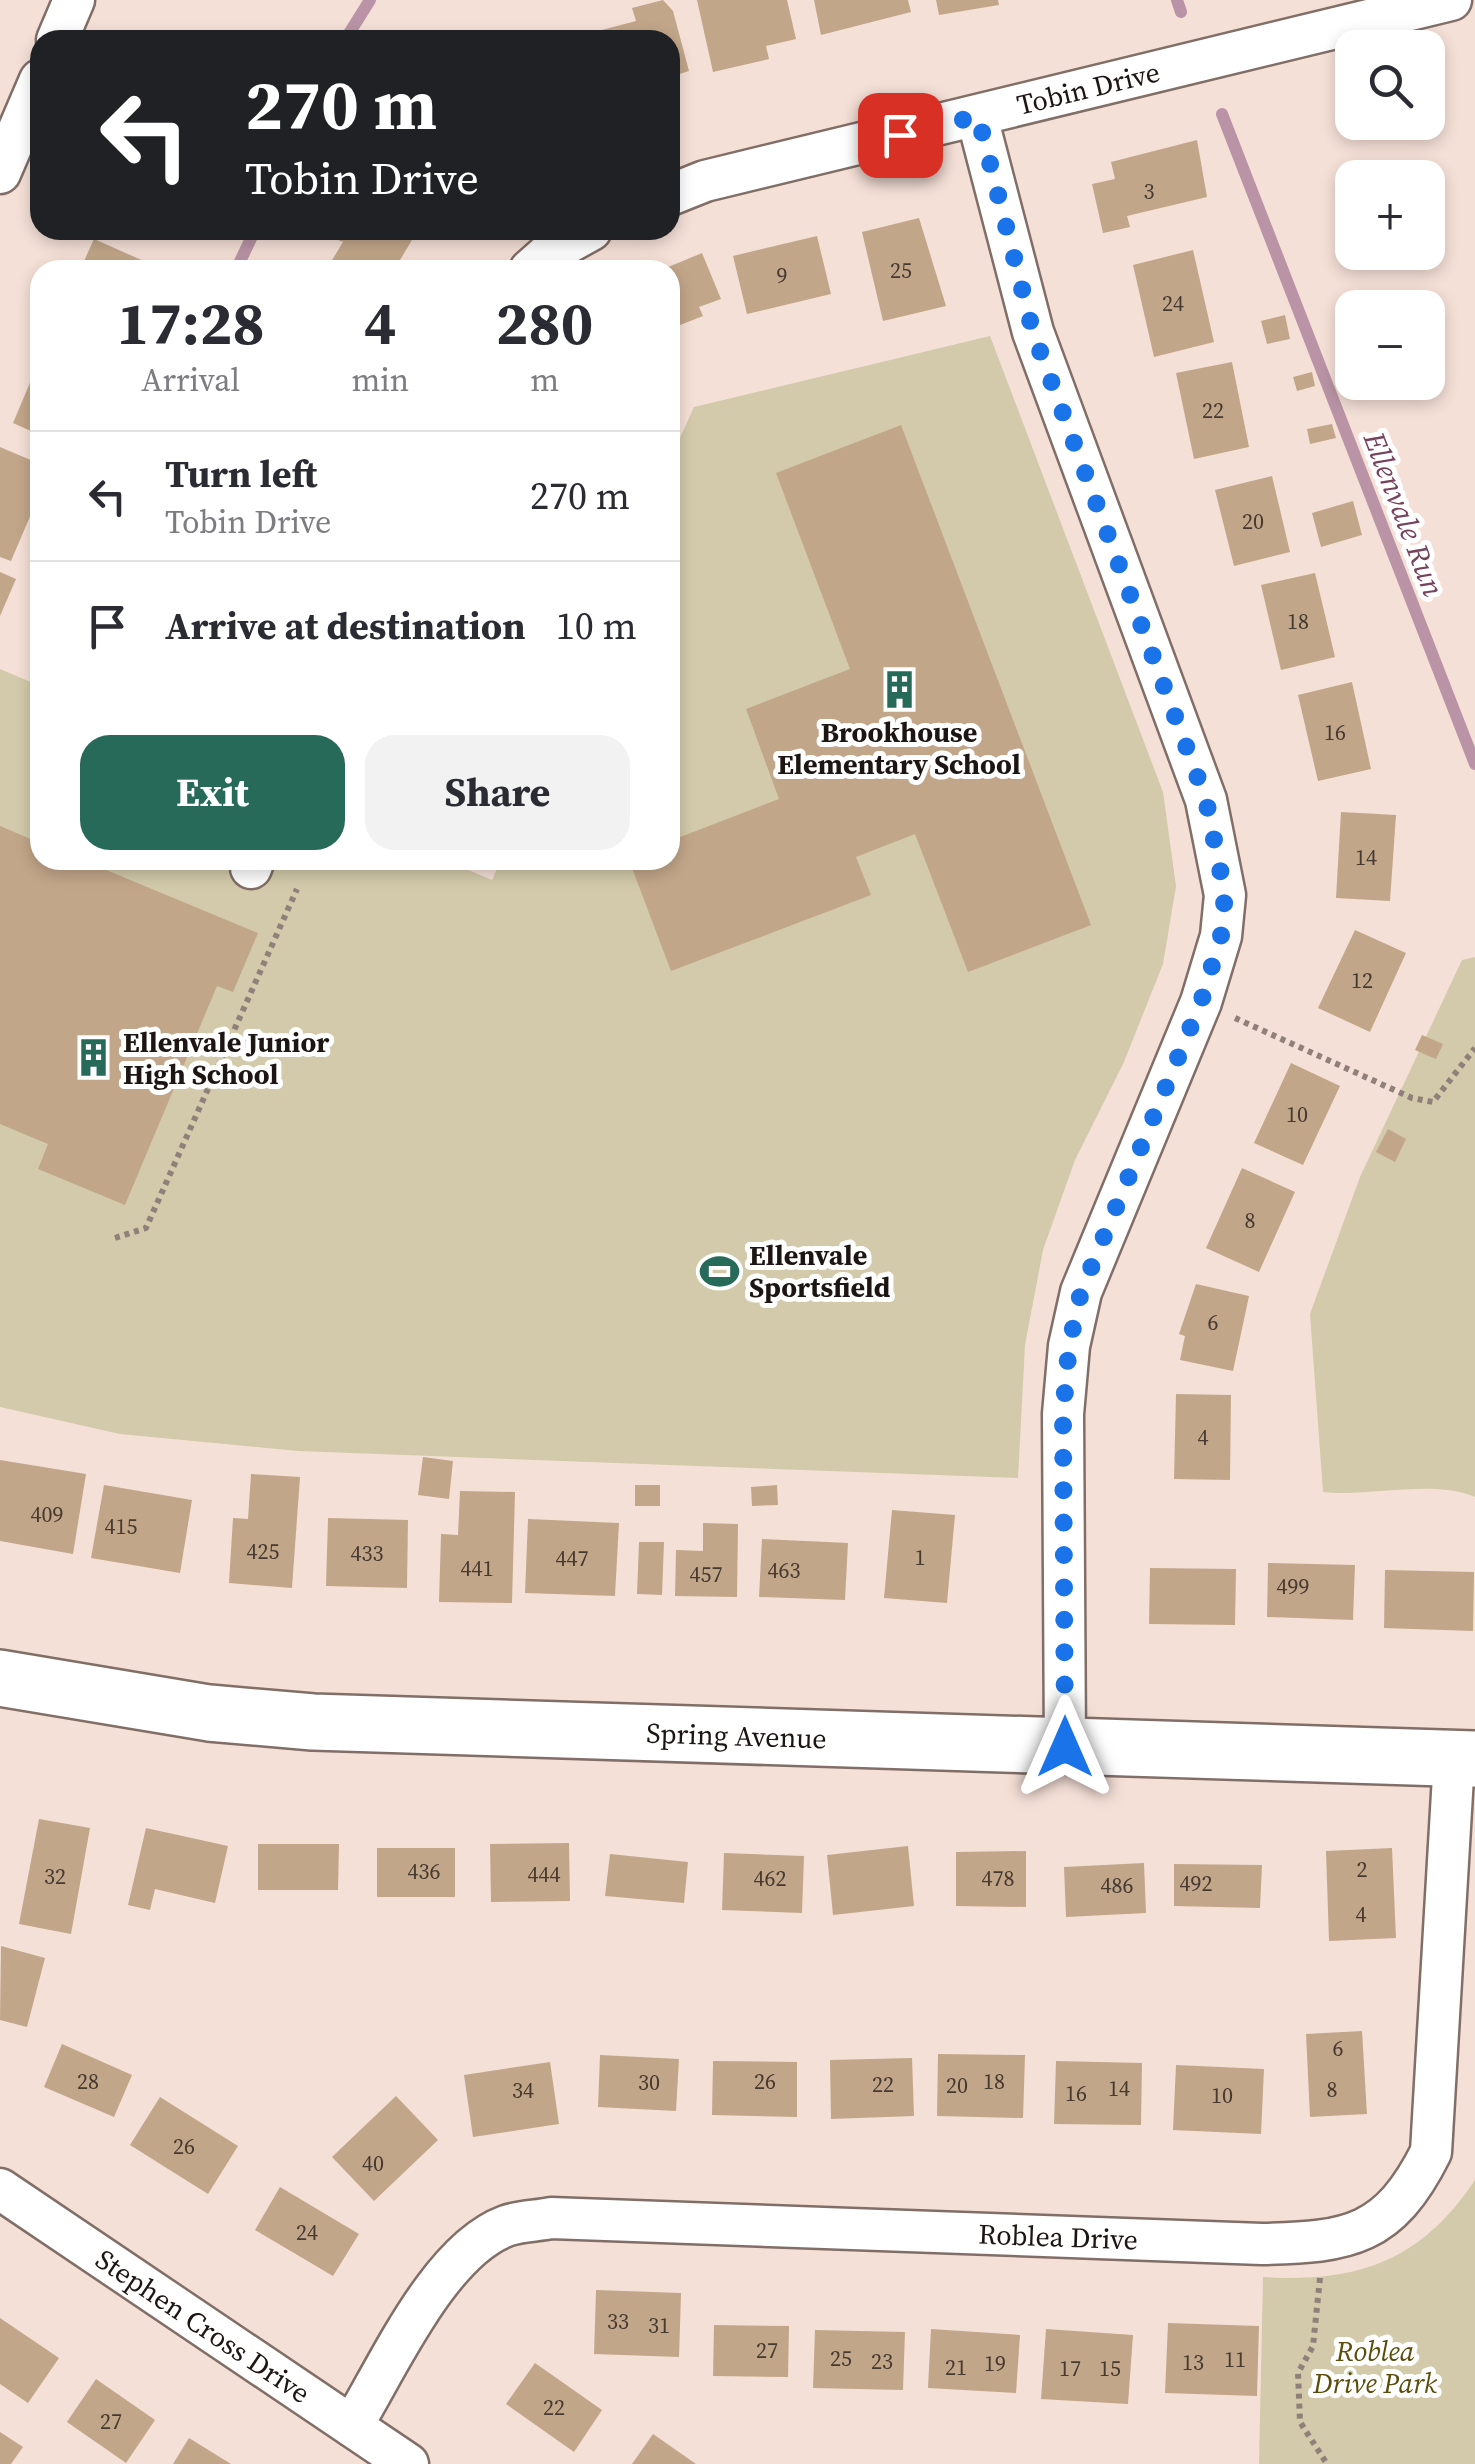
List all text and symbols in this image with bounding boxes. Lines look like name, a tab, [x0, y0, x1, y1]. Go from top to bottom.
map controls	[1335, 30, 1445, 400]
button: search	[1335, 30, 1445, 140]
street label: Tobin Drive	[1013, 52, 1163, 124]
text: 270 m	[245, 56, 437, 152]
icon: left	[80, 70, 210, 200]
pin	[858, 93, 943, 178]
icon: arrive	[873, 108, 928, 163]
text: Tobin Drive	[245, 147, 479, 209]
button: +	[1335, 160, 1445, 270]
house number: 3	[1143, 176, 1155, 206]
house number: 25	[890, 255, 912, 285]
house number: 9	[776, 260, 788, 290]
text: 17:28	[117, 282, 265, 364]
text: 4	[364, 282, 397, 364]
text: 280	[496, 282, 593, 364]
house number: 24	[1162, 288, 1184, 318]
button: −	[1335, 290, 1445, 400]
text: Arrival	[141, 358, 240, 402]
text: min	[351, 358, 409, 402]
text: m	[530, 358, 559, 402]
house number: 22	[1202, 395, 1224, 425]
water label: Ellenvale Run	[1353, 425, 1454, 602]
text: Turn left	[165, 448, 317, 500]
icon: left	[80, 469, 135, 524]
text: 270 m	[530, 470, 630, 522]
text: Tobin Drive	[165, 500, 331, 544]
house number: 20	[1242, 506, 1264, 536]
icon: arrive	[80, 599, 135, 654]
text: Arrive at destination	[165, 600, 526, 652]
text: 10 m	[556, 600, 637, 652]
house number: 18	[1287, 606, 1309, 636]
building icon: Brookhouse Elementary School	[878, 668, 920, 710]
place label: Brookhouse Elementary School	[777, 713, 1021, 783]
house number: 16	[1324, 717, 1346, 747]
button: Exit	[80, 735, 345, 850]
button: Share	[365, 735, 630, 850]
house number: 14	[1355, 842, 1377, 872]
house number: 12	[1351, 965, 1373, 995]
place label: Ellenvale Junior High School	[123, 1023, 329, 1093]
building icon: Ellenvale Junior High School	[72, 1037, 114, 1079]
house number: 10	[1286, 1099, 1308, 1129]
house number: 8	[1244, 1205, 1256, 1235]
place label: Ellenvale Sportsfield	[749, 1236, 891, 1306]
sports icon: Ellenvale Sportsfield	[698, 1250, 740, 1292]
house number: 6	[1207, 1307, 1219, 1337]
house number: 4	[1197, 1422, 1209, 1452]
house number: 409	[30, 1499, 64, 1529]
house number: 415	[104, 1511, 138, 1541]
house number: 425	[246, 1536, 280, 1566]
house number: 433	[350, 1538, 384, 1568]
house number: 1	[914, 1542, 926, 1572]
house number: 447	[555, 1543, 589, 1573]
house number: 441	[460, 1553, 494, 1583]
house number: 463	[767, 1555, 801, 1585]
house number: 457	[689, 1559, 723, 1589]
house number: 499	[1276, 1571, 1310, 1601]
position arrow	[1013, 1695, 1117, 1799]
street label: Spring Avenue	[646, 1714, 827, 1757]
house number: 2	[1356, 1854, 1368, 1884]
house number: 436	[407, 1856, 441, 1886]
house number: 444	[527, 1859, 561, 1889]
house number: 32	[44, 1861, 66, 1891]
house number: 462	[753, 1863, 787, 1893]
house number: 478	[981, 1863, 1015, 1893]
house number: 492	[1179, 1868, 1213, 1898]
house number: 486	[1100, 1870, 1134, 1900]
house number: 4	[1355, 1899, 1367, 1929]
house number: 6	[1332, 2033, 1344, 2063]
house number: 28	[77, 2066, 99, 2096]
house number: 26	[754, 2066, 776, 2096]
house number: 18	[983, 2066, 1005, 2096]
house number: 30	[638, 2067, 660, 2097]
house number: 22	[872, 2069, 894, 2099]
house number: 20	[946, 2070, 968, 2100]
house number: 14	[1108, 2073, 1130, 2103]
house number: 8	[1326, 2074, 1338, 2104]
house number: 34	[512, 2075, 534, 2105]
house number: 16	[1065, 2078, 1087, 2108]
house number: 10	[1211, 2080, 1233, 2110]
house number: 26	[173, 2131, 195, 2161]
house number: 40	[362, 2148, 384, 2178]
street label: Roblea Drive	[978, 2215, 1139, 2258]
house number: 24	[296, 2217, 318, 2247]
street label: Stephen Cross Drive	[89, 2240, 318, 2412]
house number: 33	[607, 2306, 629, 2336]
house number: 31	[648, 2310, 670, 2340]
park label: Roblea Drive Park	[1312, 2332, 1438, 2402]
house number: 27	[756, 2335, 778, 2365]
house number: 25	[830, 2343, 852, 2373]
house number: 11	[1224, 2344, 1246, 2374]
house number: 23	[871, 2346, 893, 2376]
house number: 13	[1182, 2347, 1204, 2377]
house number: 19	[984, 2348, 1006, 2378]
house number: 21	[945, 2352, 967, 2382]
house number: 17	[1059, 2353, 1081, 2383]
house number: 15	[1099, 2353, 1121, 2383]
house number: 22	[543, 2392, 565, 2422]
house number: 27	[100, 2406, 122, 2436]

